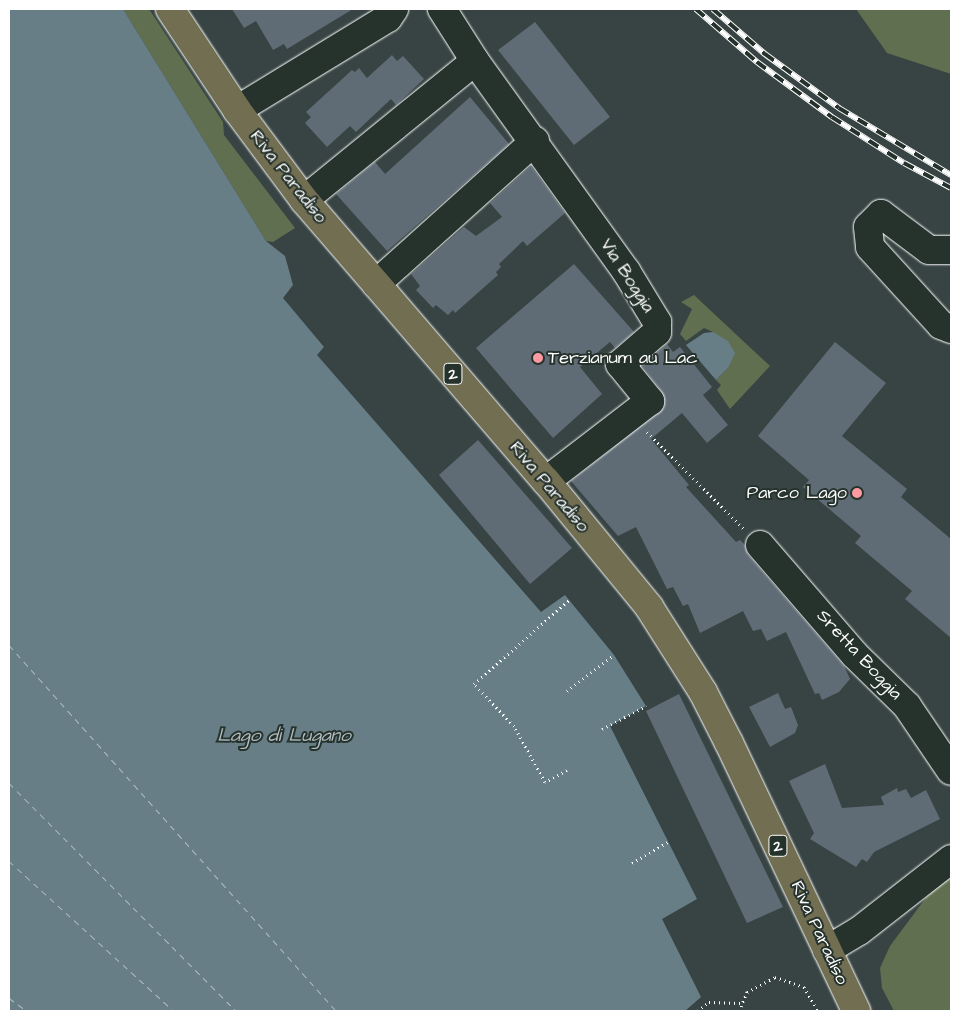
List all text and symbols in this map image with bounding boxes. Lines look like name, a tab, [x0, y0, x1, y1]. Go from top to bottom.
street label: Riva Paradiso	[245, 126, 331, 228]
street label: Via Boggia	[595, 235, 659, 317]
place label: Terzianum au Lac	[548, 347, 698, 369]
marker: Terzianum au Lac	[532, 352, 544, 364]
road number: 2	[443, 360, 463, 388]
street label: Riva Paradiso	[505, 437, 593, 537]
place label: Parco Lago	[747, 482, 847, 504]
marker: Parco Lago	[851, 487, 863, 499]
street label: Sretta Boggia	[812, 605, 906, 705]
water label: Lago di Lugano	[217, 725, 351, 747]
road number: 2	[768, 832, 788, 859]
street label: Riva Paradiso	[786, 878, 852, 988]

